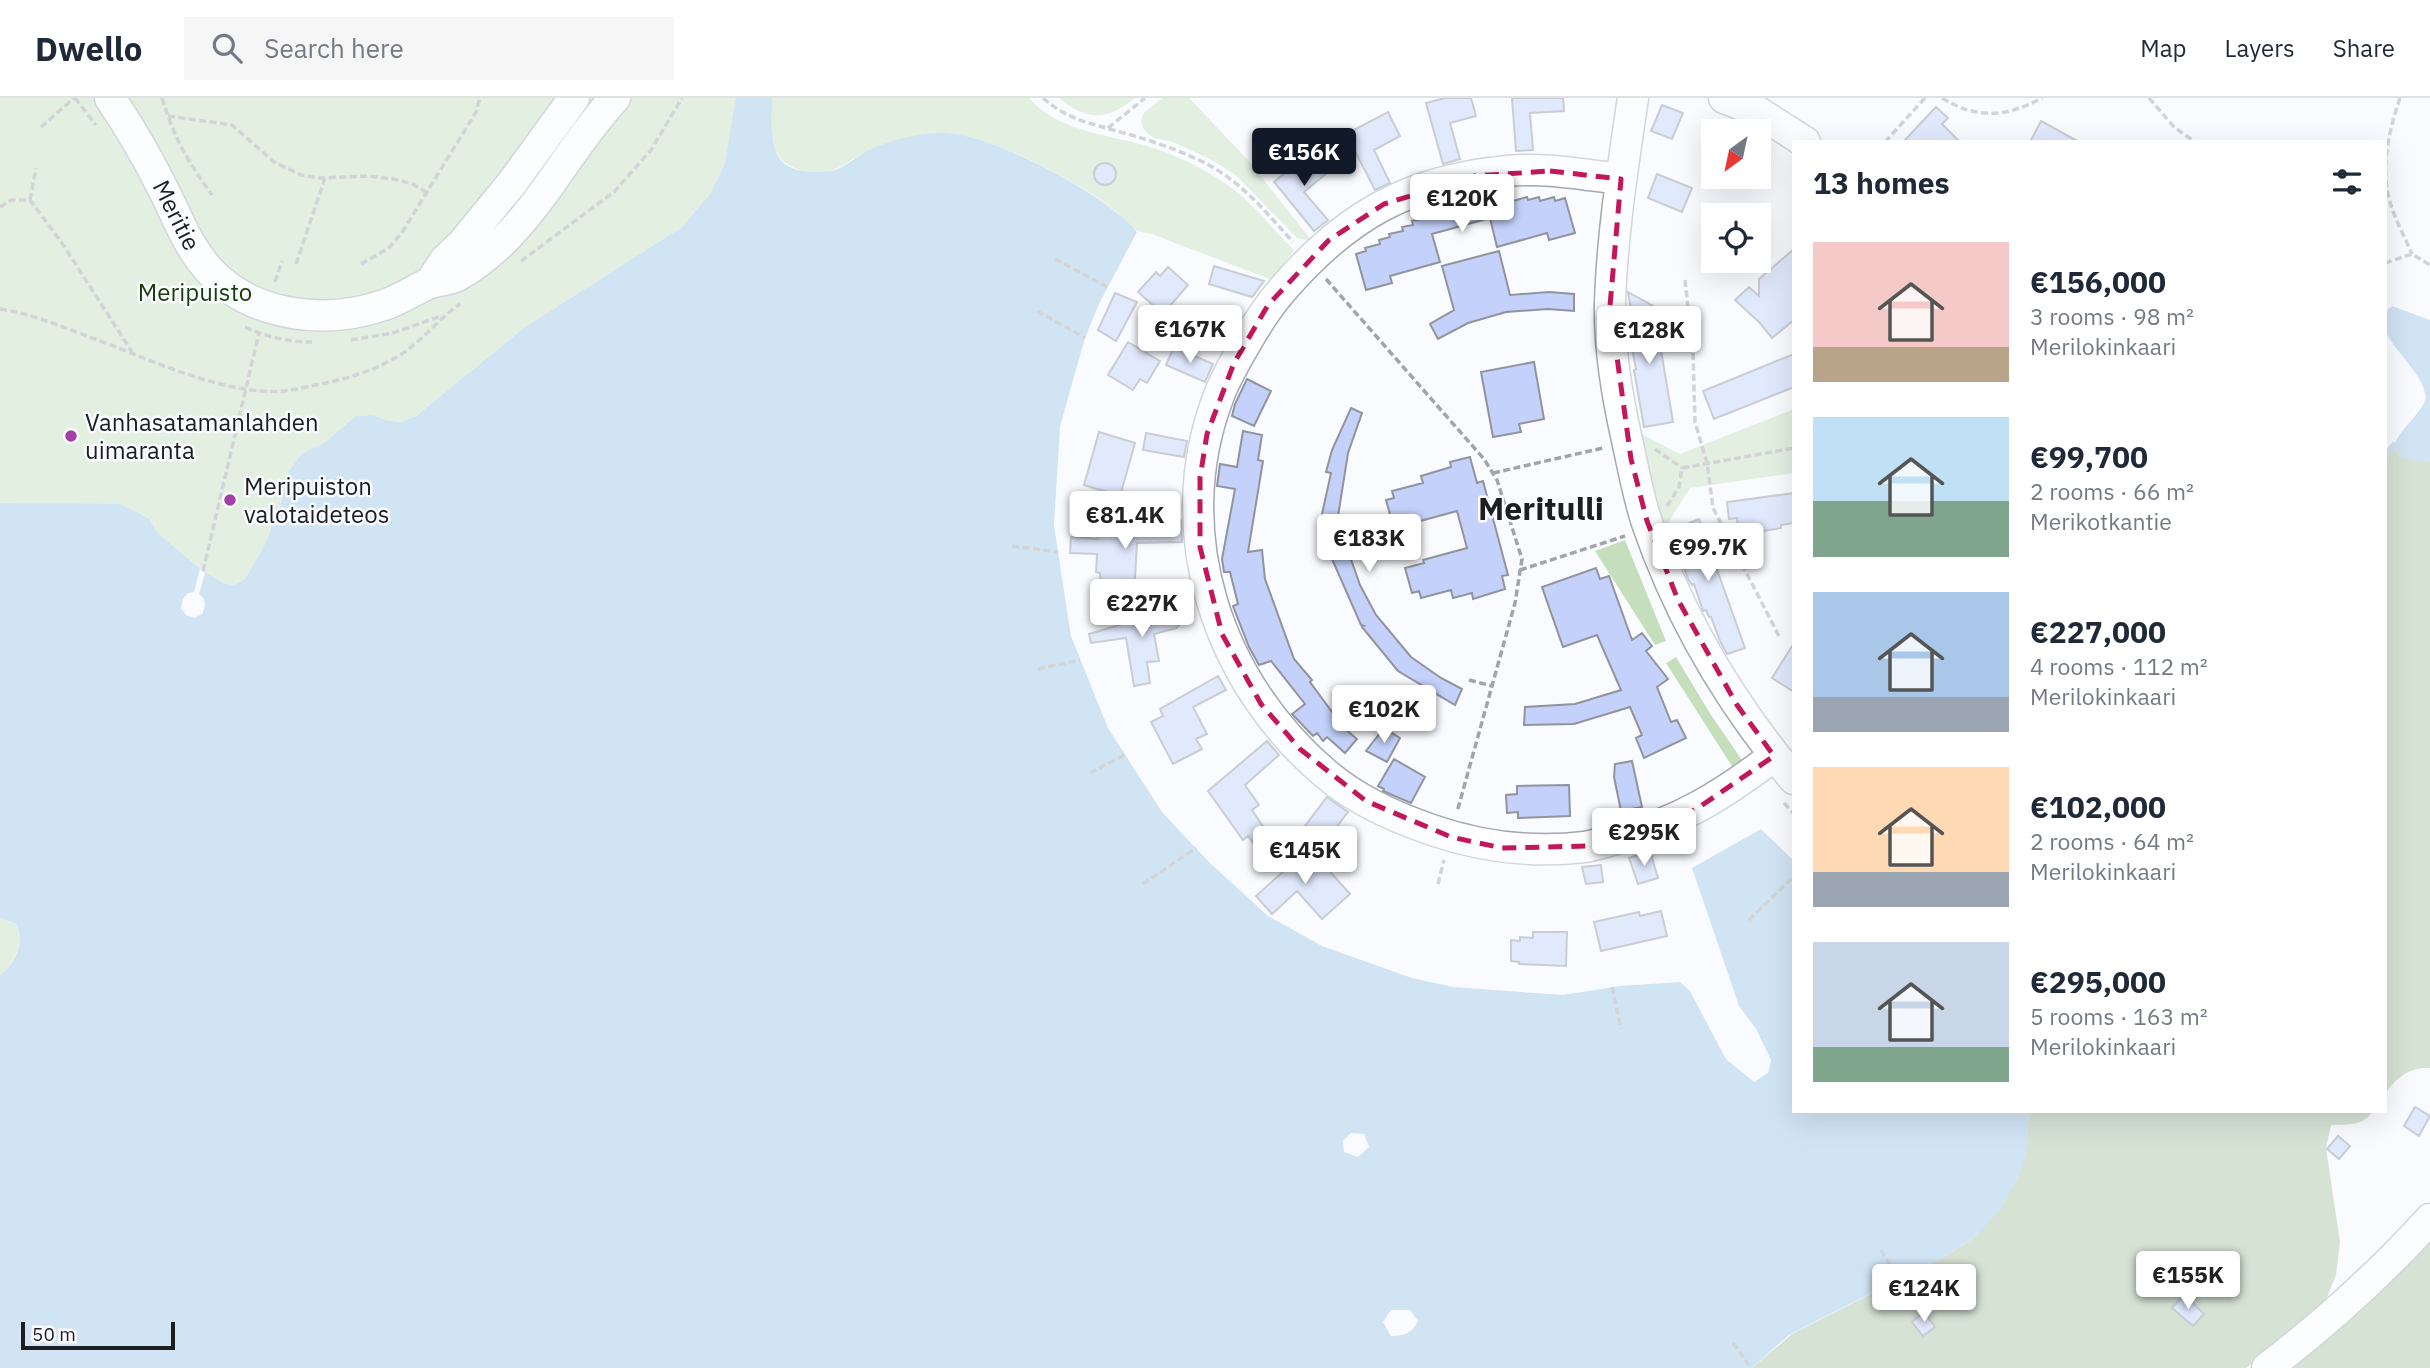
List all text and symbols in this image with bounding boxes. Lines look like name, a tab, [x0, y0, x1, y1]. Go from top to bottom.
search box	[184, 17, 674, 80]
text: Dwello	[35, 27, 142, 70]
icon: search	[208, 29, 246, 67]
text: Search here	[264, 31, 404, 65]
text: Map	[2140, 32, 2187, 64]
text: Layers	[2225, 32, 2295, 64]
text: Share	[2333, 32, 2395, 64]
north arrow	[1701, 119, 1771, 189]
map controls	[1701, 119, 1771, 273]
pin: €156K	[1255, 129, 1353, 188]
text: €156K	[1268, 136, 1340, 166]
text: 13 homes	[1813, 163, 1950, 202]
icon: filters	[2328, 163, 2366, 201]
street label: Meritie	[146, 174, 208, 256]
pin: €120K	[1413, 174, 1511, 234]
text: €120K	[1426, 182, 1498, 212]
button: locate	[1701, 203, 1771, 273]
text: €156,000	[2030, 262, 2166, 301]
icon: home	[1869, 270, 1953, 354]
park label: Meripuisto	[138, 276, 252, 308]
text: 3 rooms · 98 m²	[2030, 301, 2194, 331]
pin: €167K	[1141, 306, 1239, 365]
pin: €128K	[1600, 306, 1698, 366]
text: €167K	[1154, 313, 1226, 343]
text: €128K	[1613, 314, 1685, 344]
text: Merilokinkaari	[2030, 331, 2176, 361]
place label: Vanhasatamanlahden uimaranta	[85, 406, 319, 466]
marker: Vanhasatamanlahden uimaranta	[63, 428, 79, 444]
text: €99,700	[2030, 437, 2148, 476]
icon: home	[1869, 445, 1953, 529]
place label: Meripuiston valotaideteos	[244, 470, 389, 530]
text: 2 rooms · 66 m²	[2030, 476, 2194, 506]
district label: Meritulli	[1478, 487, 1604, 529]
pin: €81.4K	[1068, 491, 1182, 551]
marker: Meripuiston valotaideteos	[222, 492, 238, 508]
text: €81.4K	[1086, 499, 1164, 529]
text: Merikotkantie	[2030, 506, 2172, 536]
pin: €183K	[1320, 514, 1418, 574]
text: €183K	[1333, 522, 1405, 552]
pin: €99.7K	[1651, 524, 1765, 583]
text: €99.7K	[1669, 531, 1747, 561]
pin: €227K	[1093, 580, 1191, 639]
text: €227K	[1106, 587, 1178, 617]
text: €227,000	[2030, 612, 2166, 651]
icon: home	[1869, 620, 1953, 704]
text: 4 rooms · 112 m²	[2030, 651, 2208, 681]
text: Merilokinkaari	[2030, 681, 2176, 711]
pin: €102K	[1335, 686, 1433, 745]
text: €102K	[1348, 693, 1420, 723]
text: €102,000	[2030, 787, 2166, 826]
icon: home	[1869, 795, 1953, 879]
pin: €295K	[1595, 808, 1693, 868]
text: €295K	[1608, 816, 1680, 846]
pin: €145K	[1256, 826, 1354, 886]
text: 2 rooms · 64 m²	[2030, 826, 2194, 856]
text: €145K	[1269, 834, 1341, 864]
text: Merilokinkaari	[2030, 856, 2176, 886]
text: €295,000	[2030, 962, 2166, 1001]
icon: home	[1869, 970, 1953, 1054]
text: 5 rooms · 163 m²	[2030, 1001, 2208, 1031]
text: Merilokinkaari	[2030, 1031, 2176, 1061]
pin: €155K	[2139, 1252, 2237, 1311]
text: €155K	[2152, 1259, 2224, 1289]
pin: €124K	[1875, 1264, 1973, 1324]
text: €124K	[1888, 1272, 1960, 1302]
scale bar	[21, 1319, 175, 1351]
text: 50 m	[32, 1322, 76, 1346]

